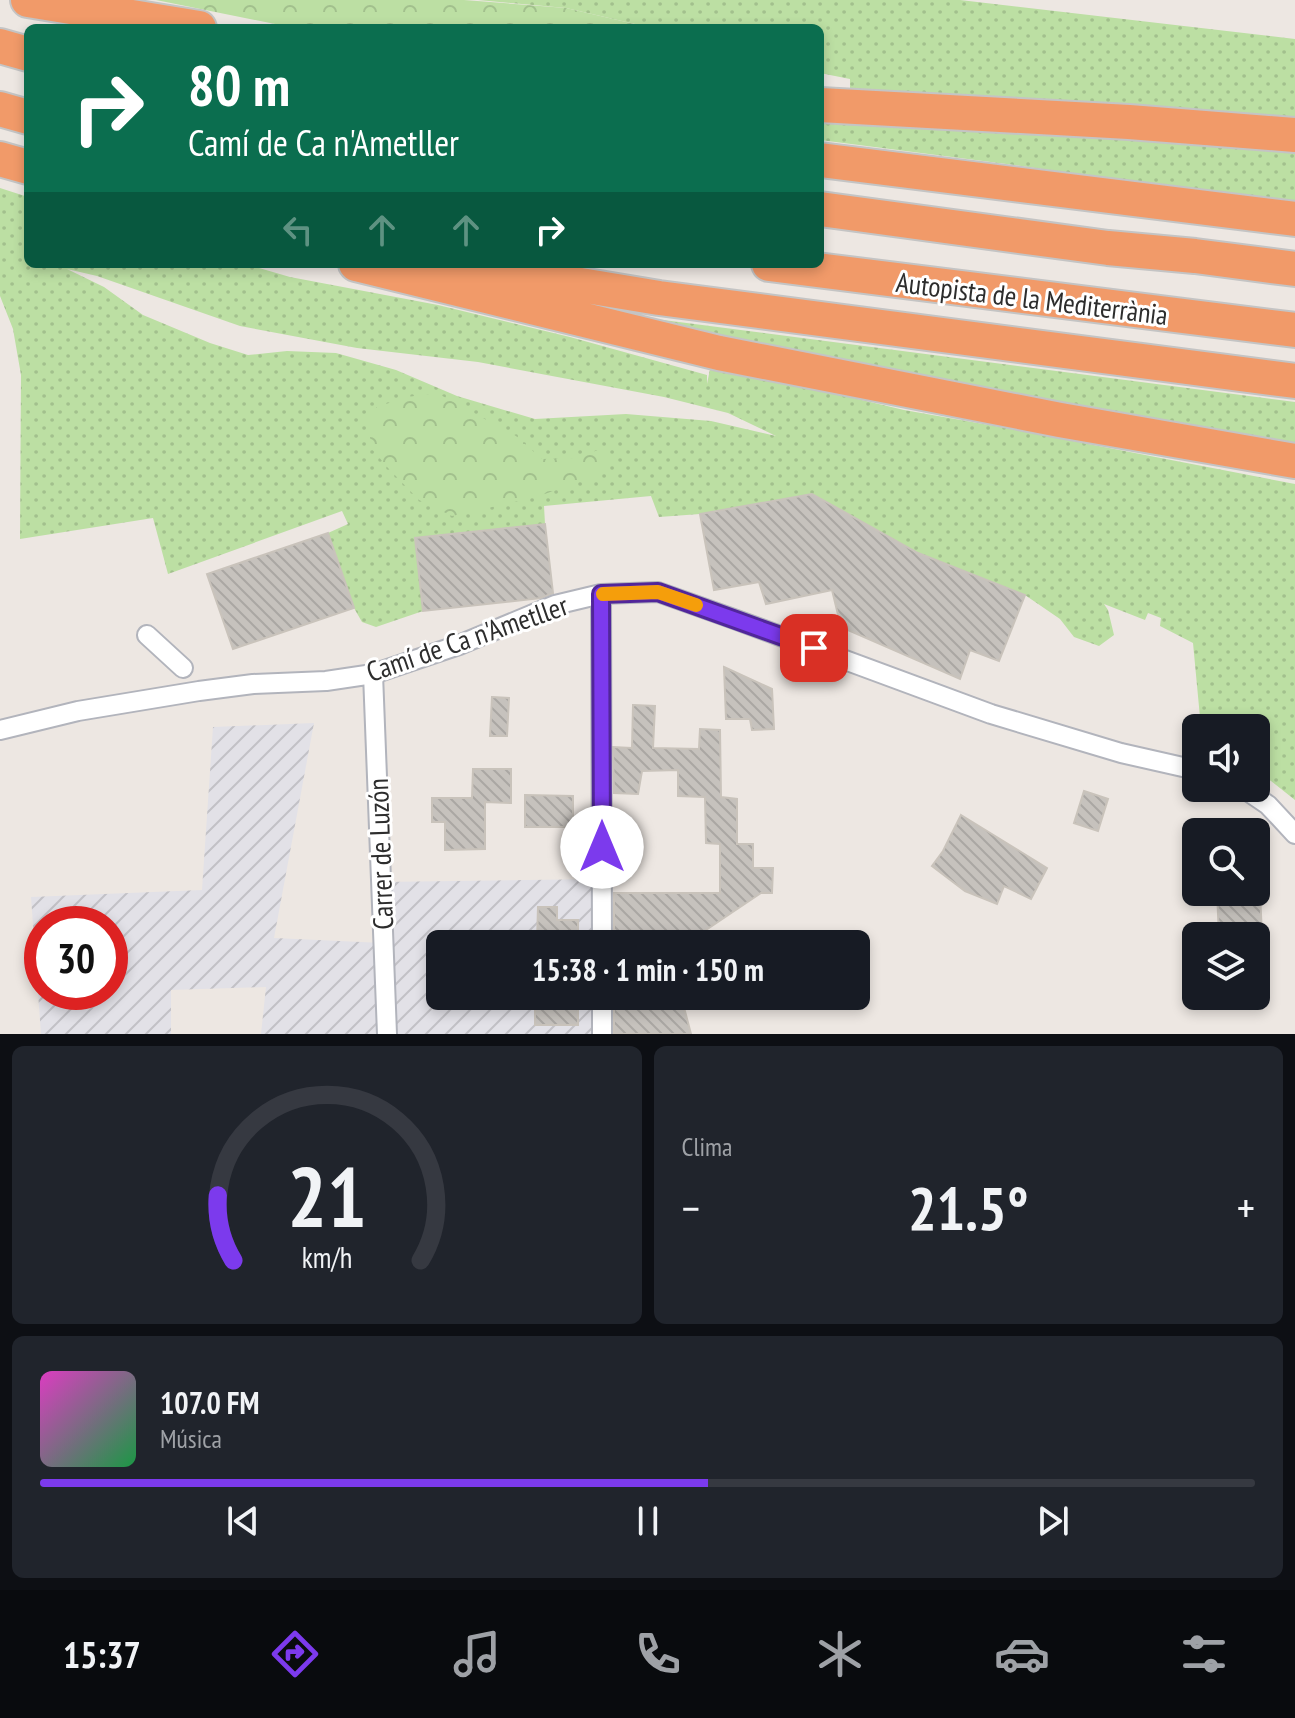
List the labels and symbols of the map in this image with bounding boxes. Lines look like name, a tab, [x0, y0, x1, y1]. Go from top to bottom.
street label: Autopista de la Mediterrània	[894, 263, 1170, 333]
street label: Camí de Ca n'Ametller	[361, 586, 573, 690]
pin	[780, 614, 848, 682]
street label: Carrer de Luzón	[359, 778, 401, 930]
position arrow	[560, 805, 644, 889]
speed limit sign: 30	[24, 906, 128, 1010]

